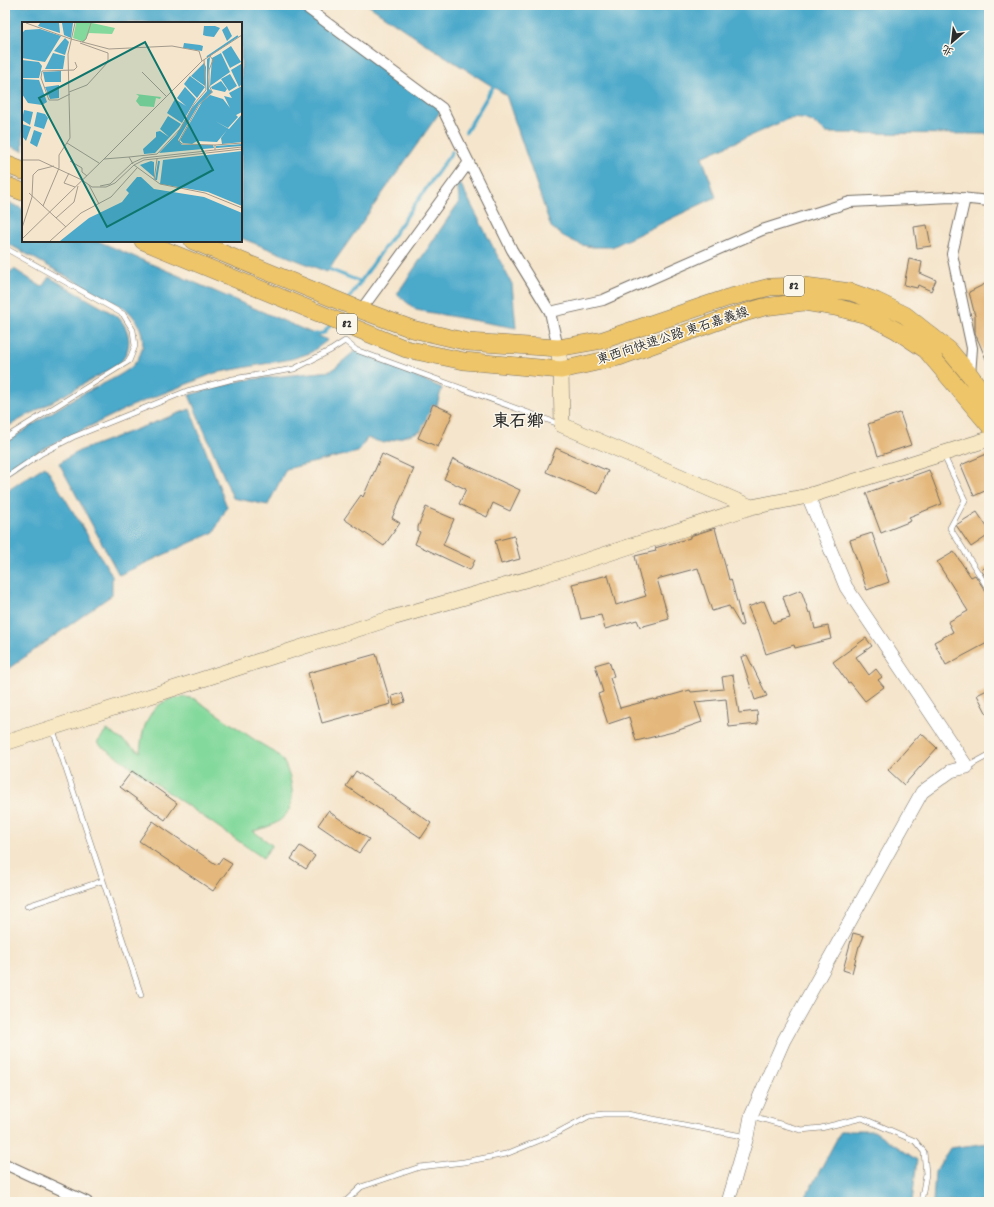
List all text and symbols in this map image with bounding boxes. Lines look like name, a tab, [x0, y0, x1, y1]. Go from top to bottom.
inset map	[22, 22, 242, 242]
north arrow	[932, 22, 972, 62]
text: 北	[940, 39, 957, 59]
road number: 82	[784, 276, 804, 296]
street label: 東西向快速公路 東石嘉義線	[594, 303, 752, 371]
road number: 82	[337, 314, 357, 334]
district label: 東石鄉	[493, 411, 544, 435]

